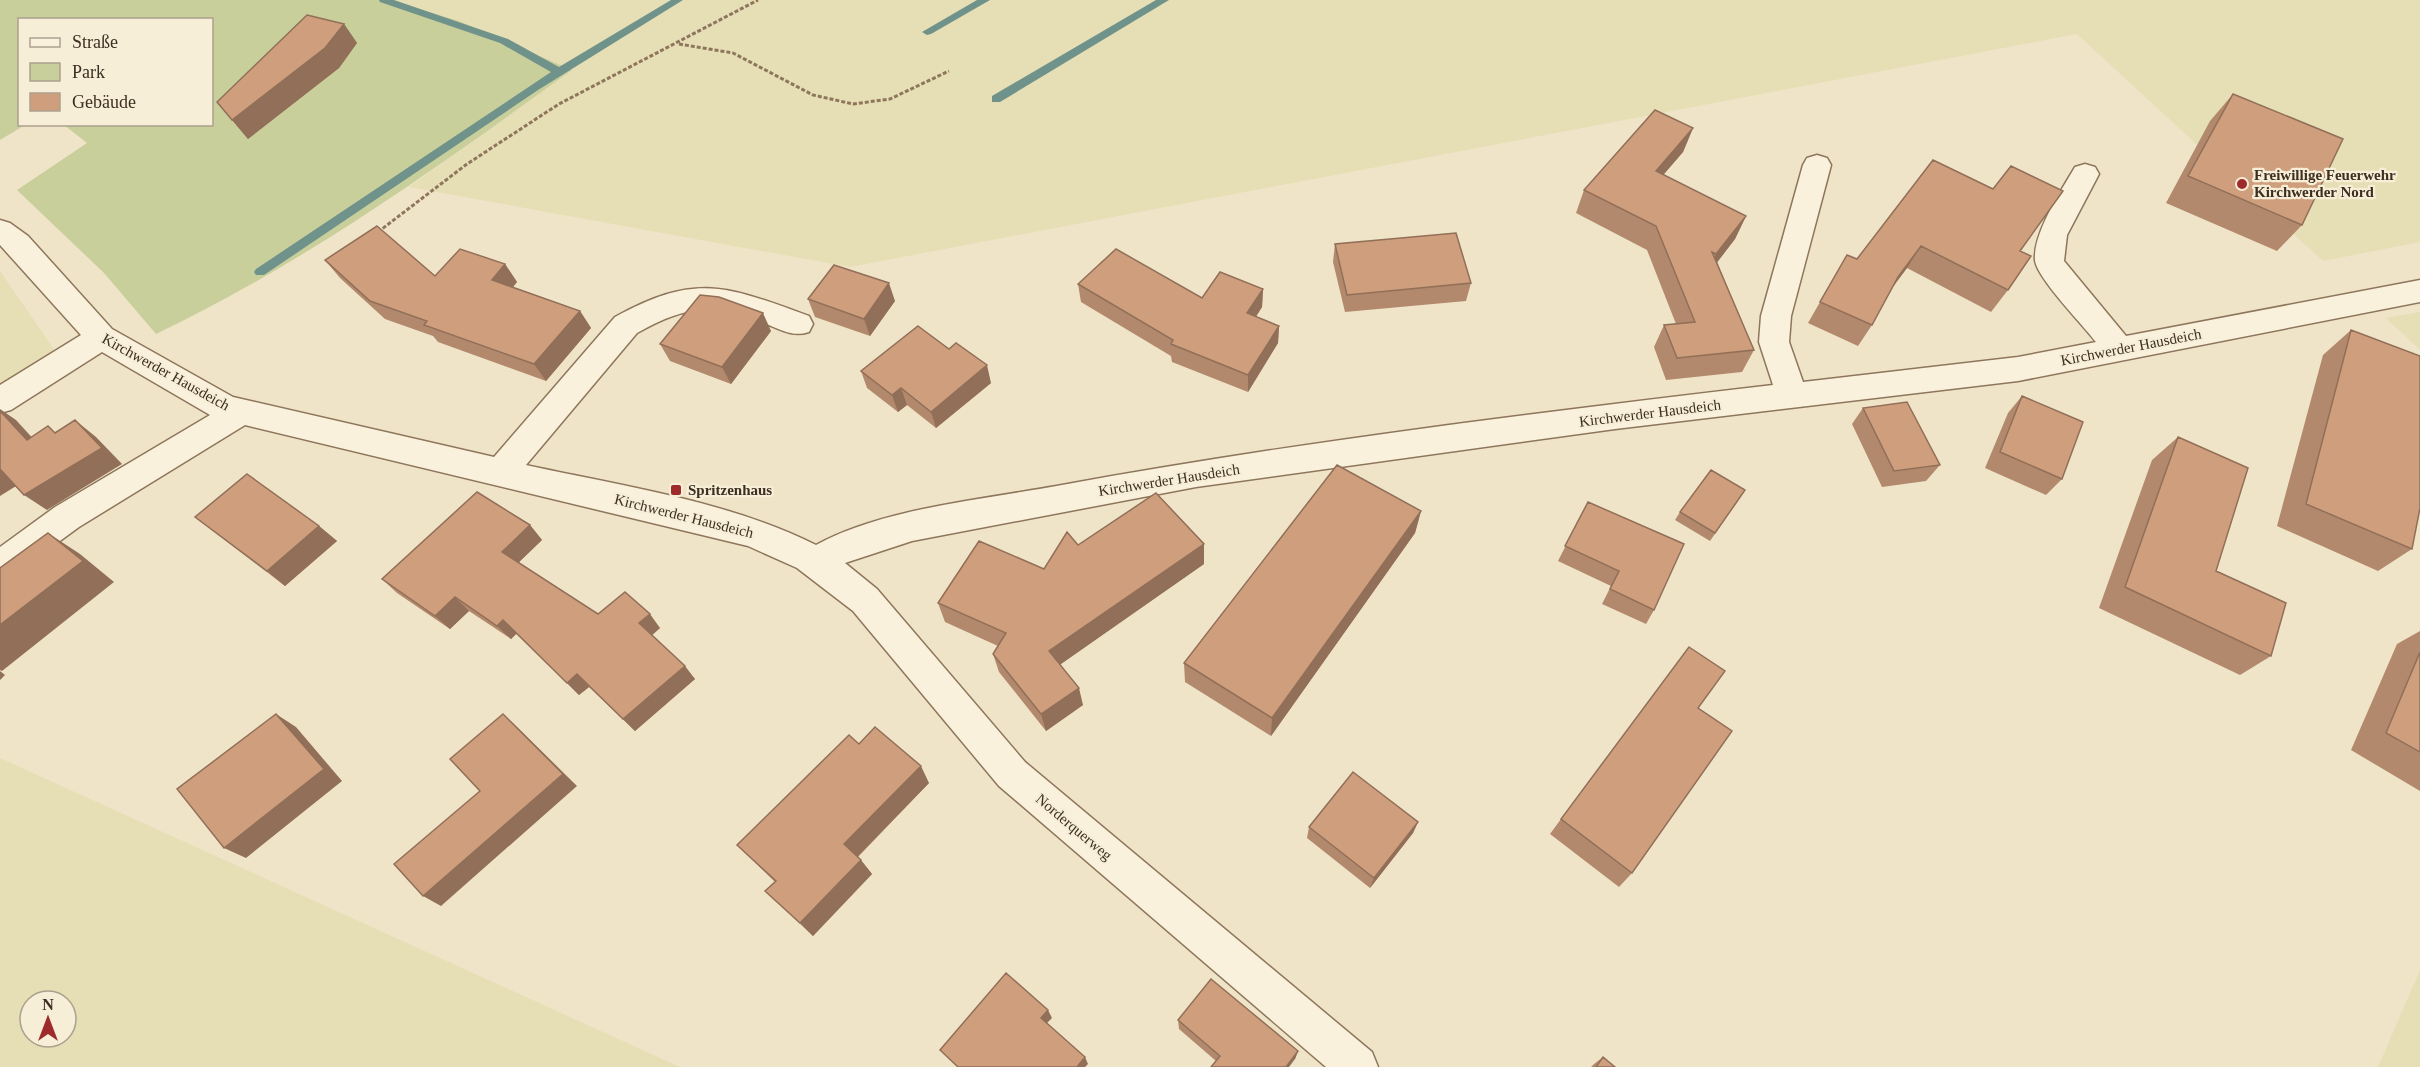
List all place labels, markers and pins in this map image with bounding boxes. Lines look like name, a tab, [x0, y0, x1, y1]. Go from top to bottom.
place label: Freiwillige Feuerwehr Kirchwerder Nord	[2254, 167, 2396, 200]
marker: Freiwillige Feuerwehr Kirchwerder Nord	[2235, 177, 2249, 191]
place label: Spritzenhaus	[688, 482, 772, 498]
marker: Spritzenhaus	[669, 483, 683, 497]

